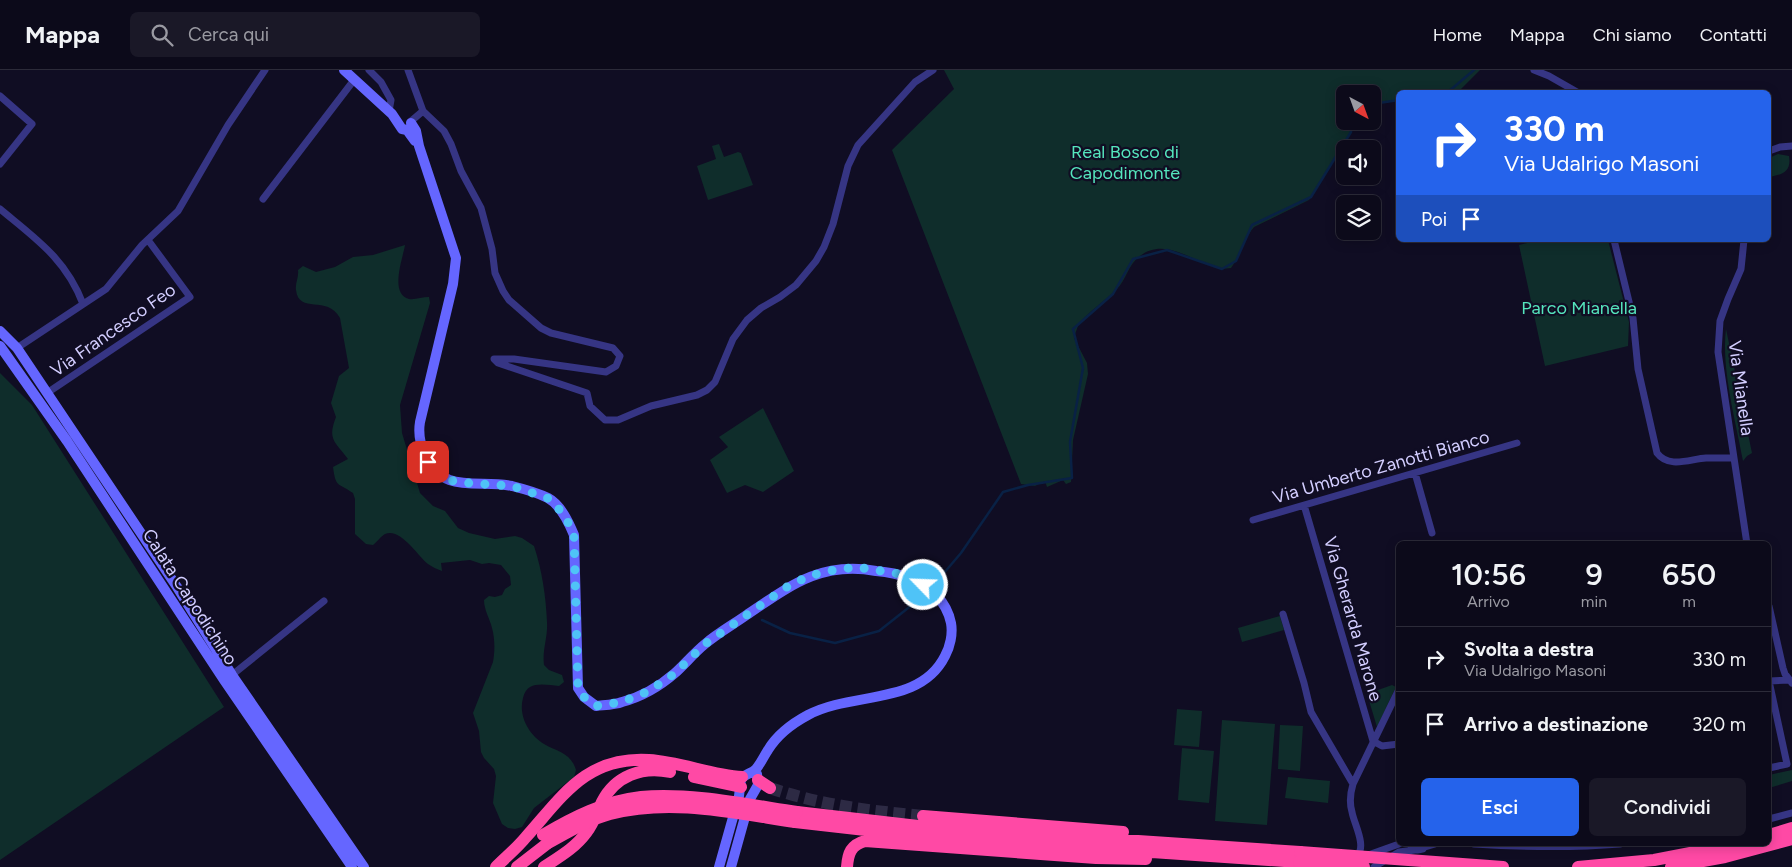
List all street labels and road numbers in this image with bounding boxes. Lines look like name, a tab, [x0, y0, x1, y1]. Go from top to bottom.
street label: Via Francesco Feo	[46, 279, 180, 381]
street label: Via Mianella	[1723, 339, 1759, 437]
street label: Via Umberto Zanotti Bianco	[1270, 425, 1492, 509]
street label: Calata Capodichino	[138, 525, 242, 669]
street label: Via Gherarda Marone	[1319, 534, 1387, 704]

